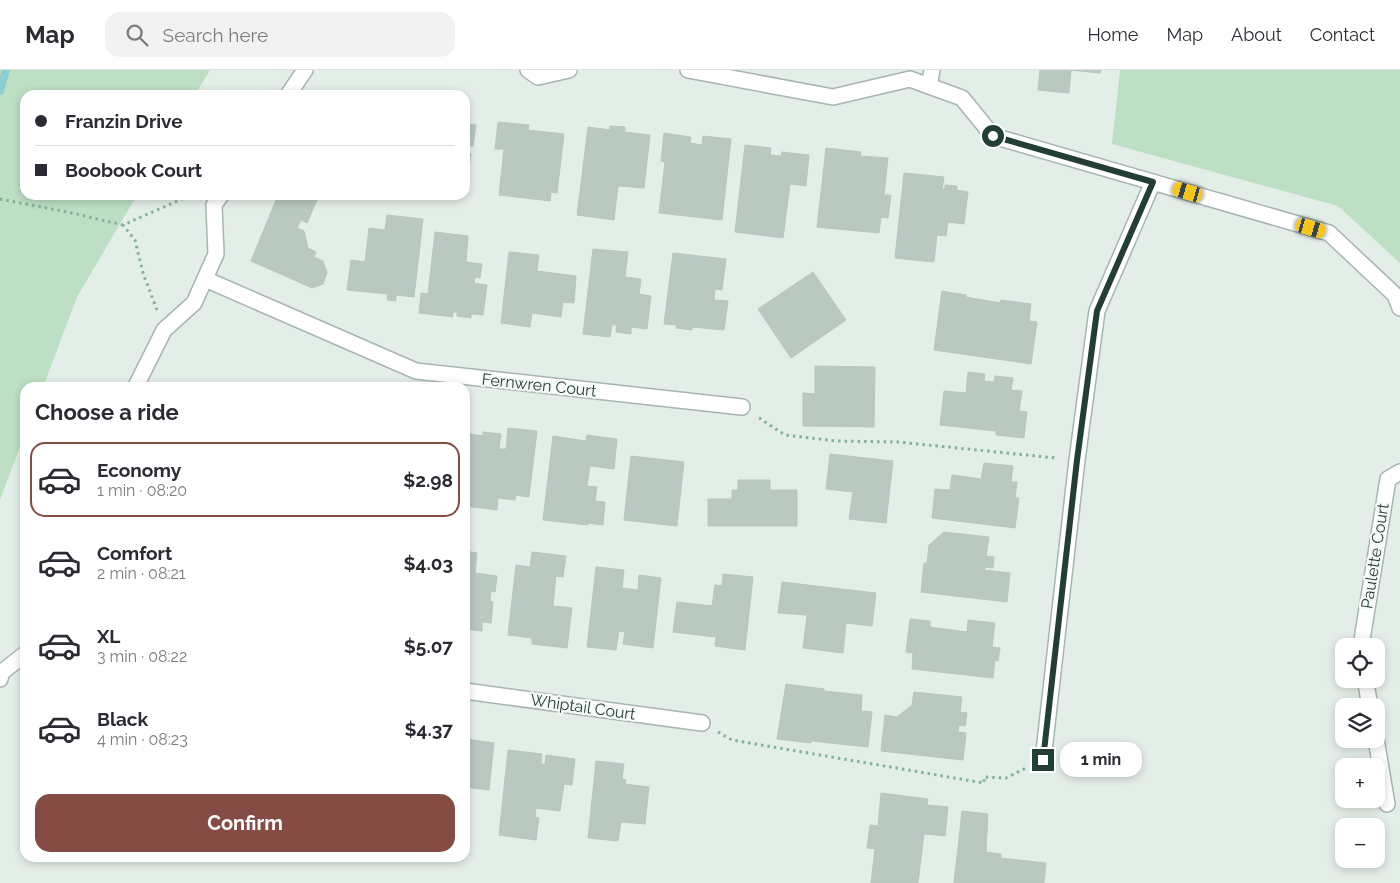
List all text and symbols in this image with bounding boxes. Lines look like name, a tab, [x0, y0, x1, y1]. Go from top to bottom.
search box	[105, 12, 455, 57]
text: Map	[25, 20, 75, 49]
icon: search	[123, 21, 151, 49]
text: Search here	[163, 24, 268, 46]
text: Home	[1087, 24, 1138, 45]
text: Map	[1166, 24, 1203, 45]
text: About	[1231, 24, 1282, 45]
text: Contact	[1310, 24, 1375, 45]
text: Franzin Drive	[65, 110, 183, 132]
route start	[982, 125, 1004, 147]
text: Boobook Court	[65, 159, 202, 181]
car	[1171, 181, 1204, 203]
car	[1294, 217, 1327, 239]
street label: Fernwren Court	[481, 370, 598, 401]
text: Choose a ride	[35, 399, 179, 425]
icon: car	[37, 457, 82, 502]
text: Economy	[97, 459, 181, 481]
text: $2.98	[403, 469, 453, 491]
text: 1 min · 08:20	[97, 481, 187, 500]
street label: Paulette Court	[1357, 501, 1393, 610]
icon: car	[37, 540, 82, 585]
text: Comfort	[97, 542, 172, 564]
text: $4.03	[404, 552, 453, 574]
text: 2 min · 08:21	[97, 564, 186, 583]
icon: car	[37, 623, 82, 668]
text: XL	[97, 625, 120, 647]
text: $5.07	[404, 635, 453, 657]
map controls	[1335, 638, 1385, 868]
button: locate	[1335, 638, 1385, 688]
text: 3 min · 08:22	[97, 647, 187, 666]
street label: Whiptail Court	[529, 690, 637, 724]
button: layers	[1335, 698, 1385, 748]
icon: car	[37, 706, 82, 751]
text: Black	[97, 708, 148, 730]
text: $4.37	[405, 718, 453, 740]
text: 4 min · 08:23	[97, 730, 188, 749]
callout: 1 min	[1060, 742, 1143, 778]
route end	[1032, 749, 1054, 771]
text: 1 min	[1081, 750, 1121, 769]
button: +	[1335, 758, 1385, 808]
button: Confirm	[35, 794, 455, 852]
button: −	[1335, 818, 1385, 868]

